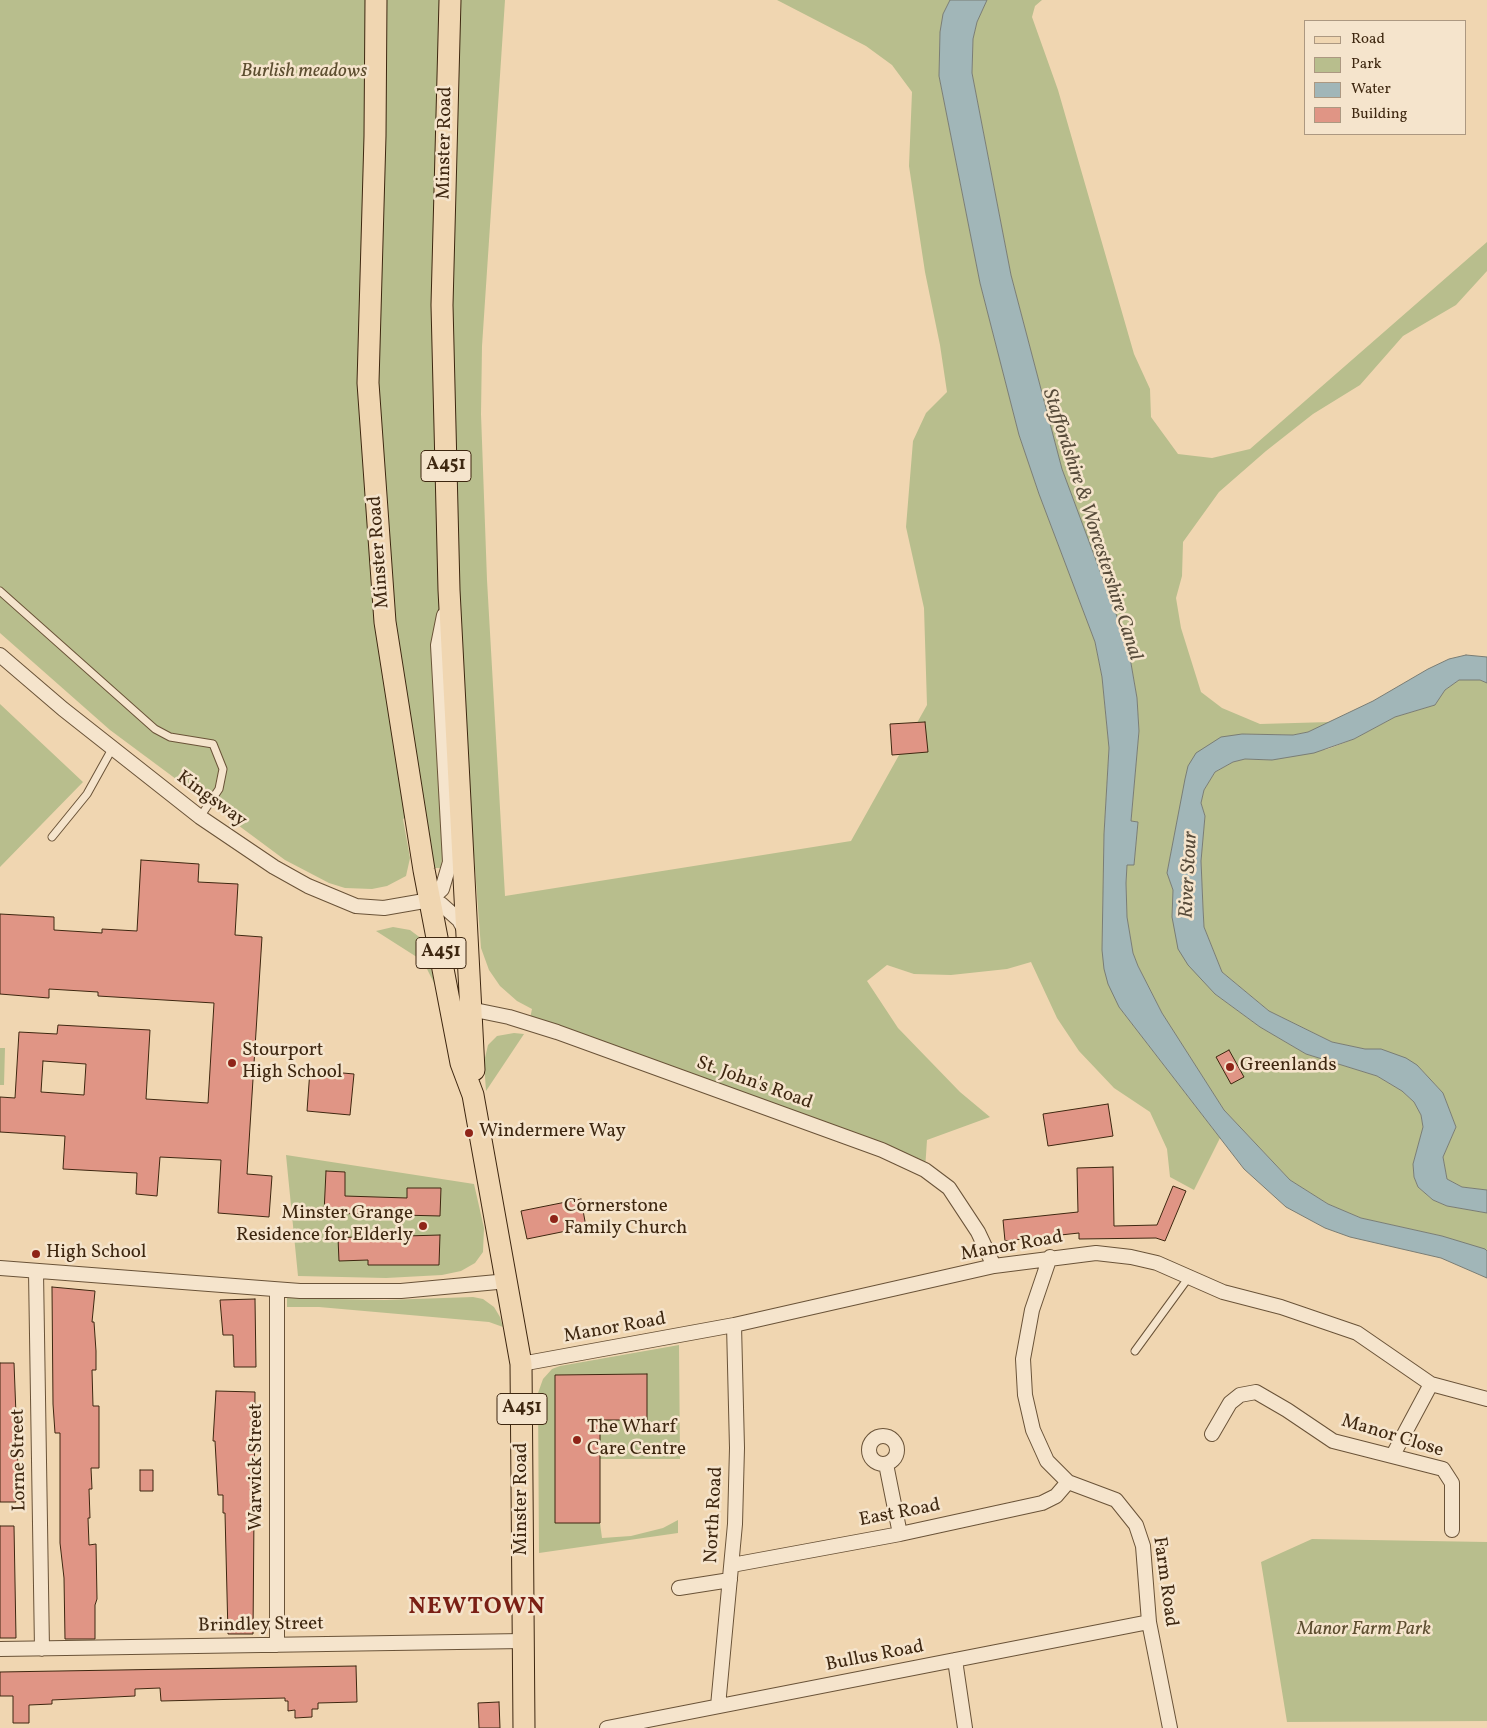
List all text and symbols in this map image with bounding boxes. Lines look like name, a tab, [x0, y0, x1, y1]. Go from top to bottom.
legend	[1304, 20, 1467, 135]
text: Road	[1351, 29, 1385, 50]
text: Park	[1351, 54, 1382, 75]
park label: Burlish meadows	[241, 62, 367, 84]
text: Water	[1351, 79, 1391, 100]
street label: Minster Road	[434, 86, 458, 200]
text: Building	[1351, 104, 1407, 125]
water label: Staffordshire & Worcestershire Canal	[1036, 386, 1146, 664]
road number: A451	[421, 451, 471, 482]
street label: Minster Road	[365, 495, 395, 609]
street label: Kingsway	[171, 767, 251, 833]
water label: River Stour	[1176, 831, 1204, 919]
road number: A451	[416, 938, 466, 968]
place label: Stourport High School	[242, 1041, 342, 1085]
street label: St. John's Road	[693, 1052, 815, 1116]
place label: Greenlands	[1240, 1056, 1337, 1078]
marker: Stourport High School	[226, 1057, 238, 1069]
marker: Greenlands	[1224, 1061, 1236, 1073]
place label: Windermere Way	[479, 1122, 626, 1144]
marker: Windermere Way	[463, 1127, 475, 1139]
place label: Cornerstone Family Church	[564, 1197, 687, 1241]
place label: Minster Grange Residence for Elderly	[236, 1204, 413, 1248]
marker: Cornerstone Family Church	[548, 1213, 560, 1225]
marker: Minster Grange Residence for Elderly	[417, 1220, 429, 1232]
street label: Manor Road	[959, 1227, 1065, 1267]
place label: High School	[46, 1243, 146, 1265]
marker: High School	[30, 1248, 42, 1260]
street label: Manor Road	[562, 1309, 668, 1349]
road number: A451	[497, 1394, 547, 1425]
street label: Warwick Street	[247, 1403, 269, 1531]
street label: Lorne Street	[8, 1408, 32, 1512]
street label: Manor Close	[1338, 1411, 1446, 1463]
place label: The Wharf Care Centre	[587, 1418, 686, 1462]
marker: The Wharf Care Centre	[571, 1434, 583, 1446]
street label: Minster Road	[512, 1442, 534, 1556]
street label: North Road	[701, 1466, 729, 1564]
street label: East Road	[857, 1495, 943, 1533]
street label: Farm Road	[1146, 1536, 1182, 1628]
district label: NEWTOWN	[408, 1595, 546, 1623]
street label: Brindley Street	[198, 1614, 324, 1638]
park label: Manor Farm Park	[1297, 1620, 1431, 1642]
street label: Bullus Road	[824, 1636, 926, 1678]

